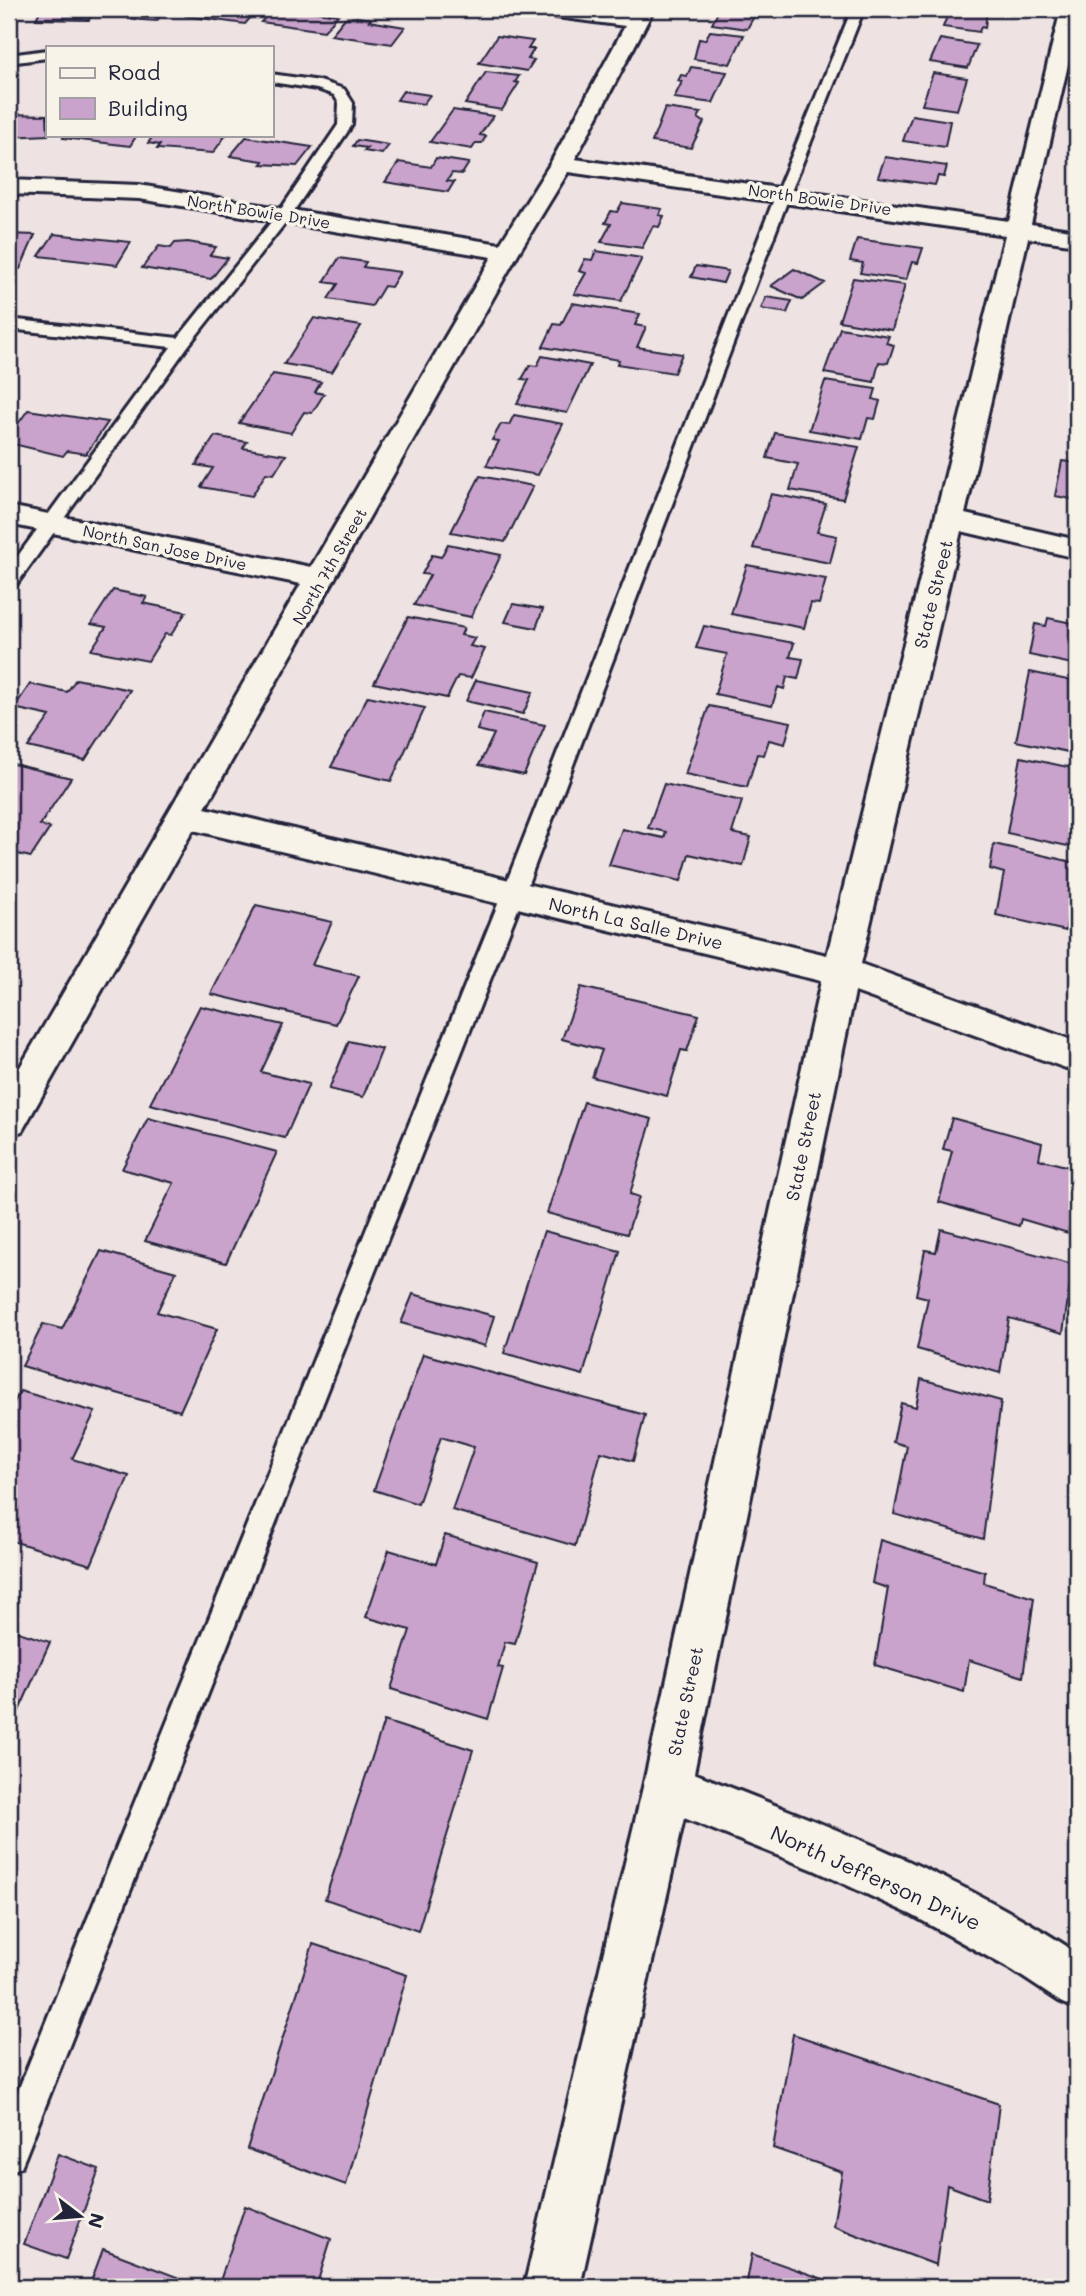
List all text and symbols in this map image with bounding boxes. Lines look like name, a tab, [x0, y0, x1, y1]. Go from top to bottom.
legend	[46, 46, 273, 136]
text: Road	[108, 58, 160, 85]
text: Building	[108, 94, 188, 121]
street label: North Bowie Drive	[747, 179, 893, 219]
street label: North Bowie Drive	[186, 189, 332, 233]
street label: North 7th Street	[287, 504, 371, 628]
street label: North San Jose Drive	[81, 519, 249, 575]
street label: State Street	[908, 537, 958, 651]
street label: North La Salle Drive	[547, 891, 725, 955]
street label: State Street	[780, 1089, 826, 1203]
street label: State Street	[662, 1644, 708, 1758]
street label: North Jefferson Drive	[767, 1818, 985, 1936]
north arrow	[46, 2180, 116, 2250]
text: N	[83, 2210, 111, 2231]

